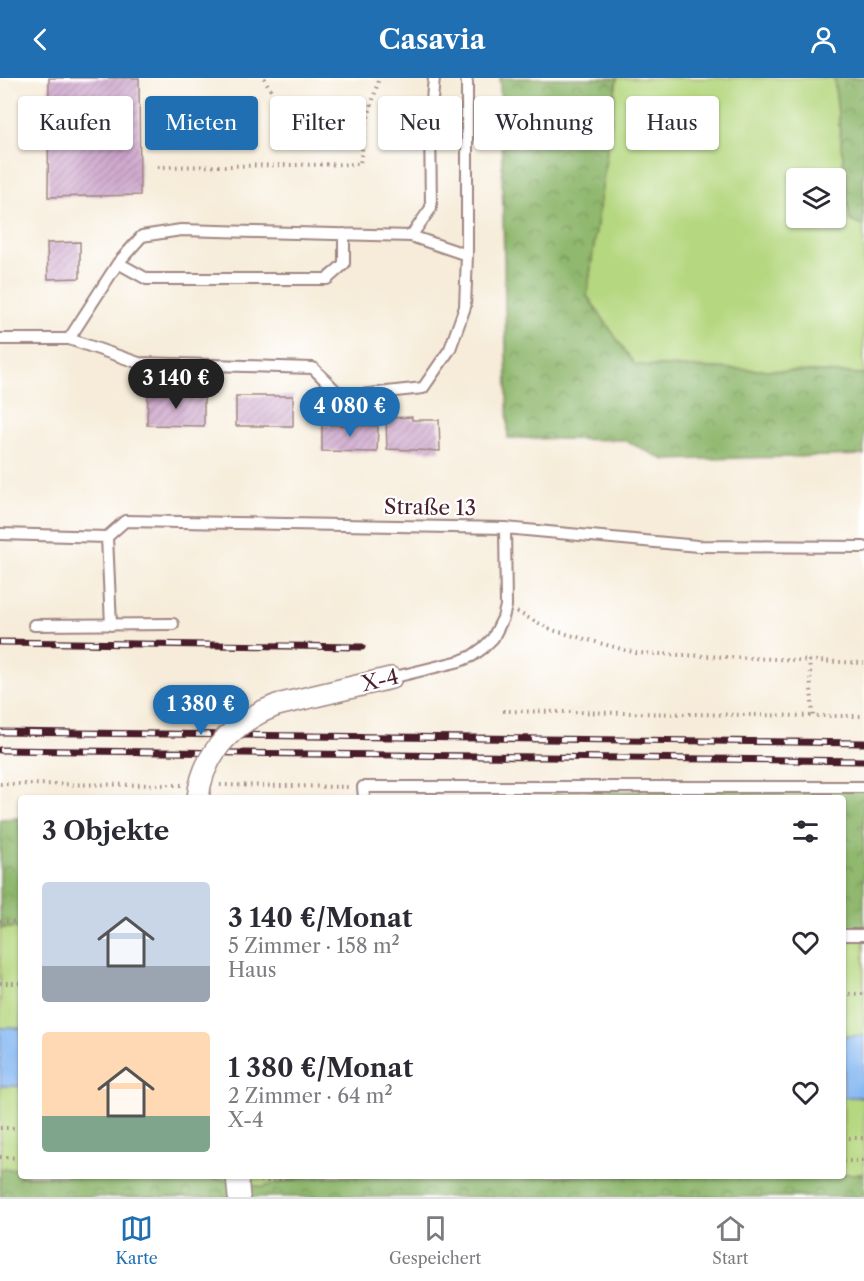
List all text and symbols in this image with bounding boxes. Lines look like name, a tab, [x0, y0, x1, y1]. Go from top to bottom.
icon: back	[24, 23, 57, 56]
text: Casavia	[379, 23, 485, 56]
icon: person	[807, 23, 840, 56]
chip: Kaufen	[18, 96, 133, 150]
chip: Mieten	[145, 96, 258, 150]
chip: Filter	[270, 96, 366, 150]
chip: Neu	[378, 96, 462, 150]
chip: Wohnung	[474, 96, 614, 150]
chip: Haus	[626, 96, 719, 150]
map controls	[786, 168, 846, 228]
button: layers	[786, 168, 846, 228]
pin: 3 140 €	[121, 359, 231, 410]
text: 3 140 €	[142, 366, 210, 390]
pin: 4 080 €	[295, 387, 405, 438]
text: 4 080 €	[314, 394, 386, 418]
street label: Straße 13	[384, 494, 476, 520]
street label: X-4	[358, 664, 401, 697]
pin: 1 380 €	[146, 685, 256, 736]
text: 1 380 €	[167, 692, 235, 716]
text: 3 Objekte	[42, 815, 169, 847]
icon: filters	[789, 815, 822, 848]
text: 3 140 €/Monat	[228, 902, 413, 934]
icon: home	[90, 906, 162, 978]
icon: heart	[789, 926, 822, 959]
text: 5 Zimmer · 158 m²	[228, 934, 400, 958]
text: Haus	[228, 958, 277, 982]
text: 1 380 €/Monat	[228, 1052, 413, 1084]
icon: home	[90, 1056, 162, 1128]
icon: heart	[789, 1076, 822, 1109]
text: 2 Zimmer · 64 m²	[228, 1084, 393, 1108]
text: X-4	[228, 1108, 264, 1132]
tab: Karte	[116, 1212, 158, 1268]
tab: Gespeichert	[389, 1212, 481, 1268]
tab: Start	[712, 1212, 748, 1268]

